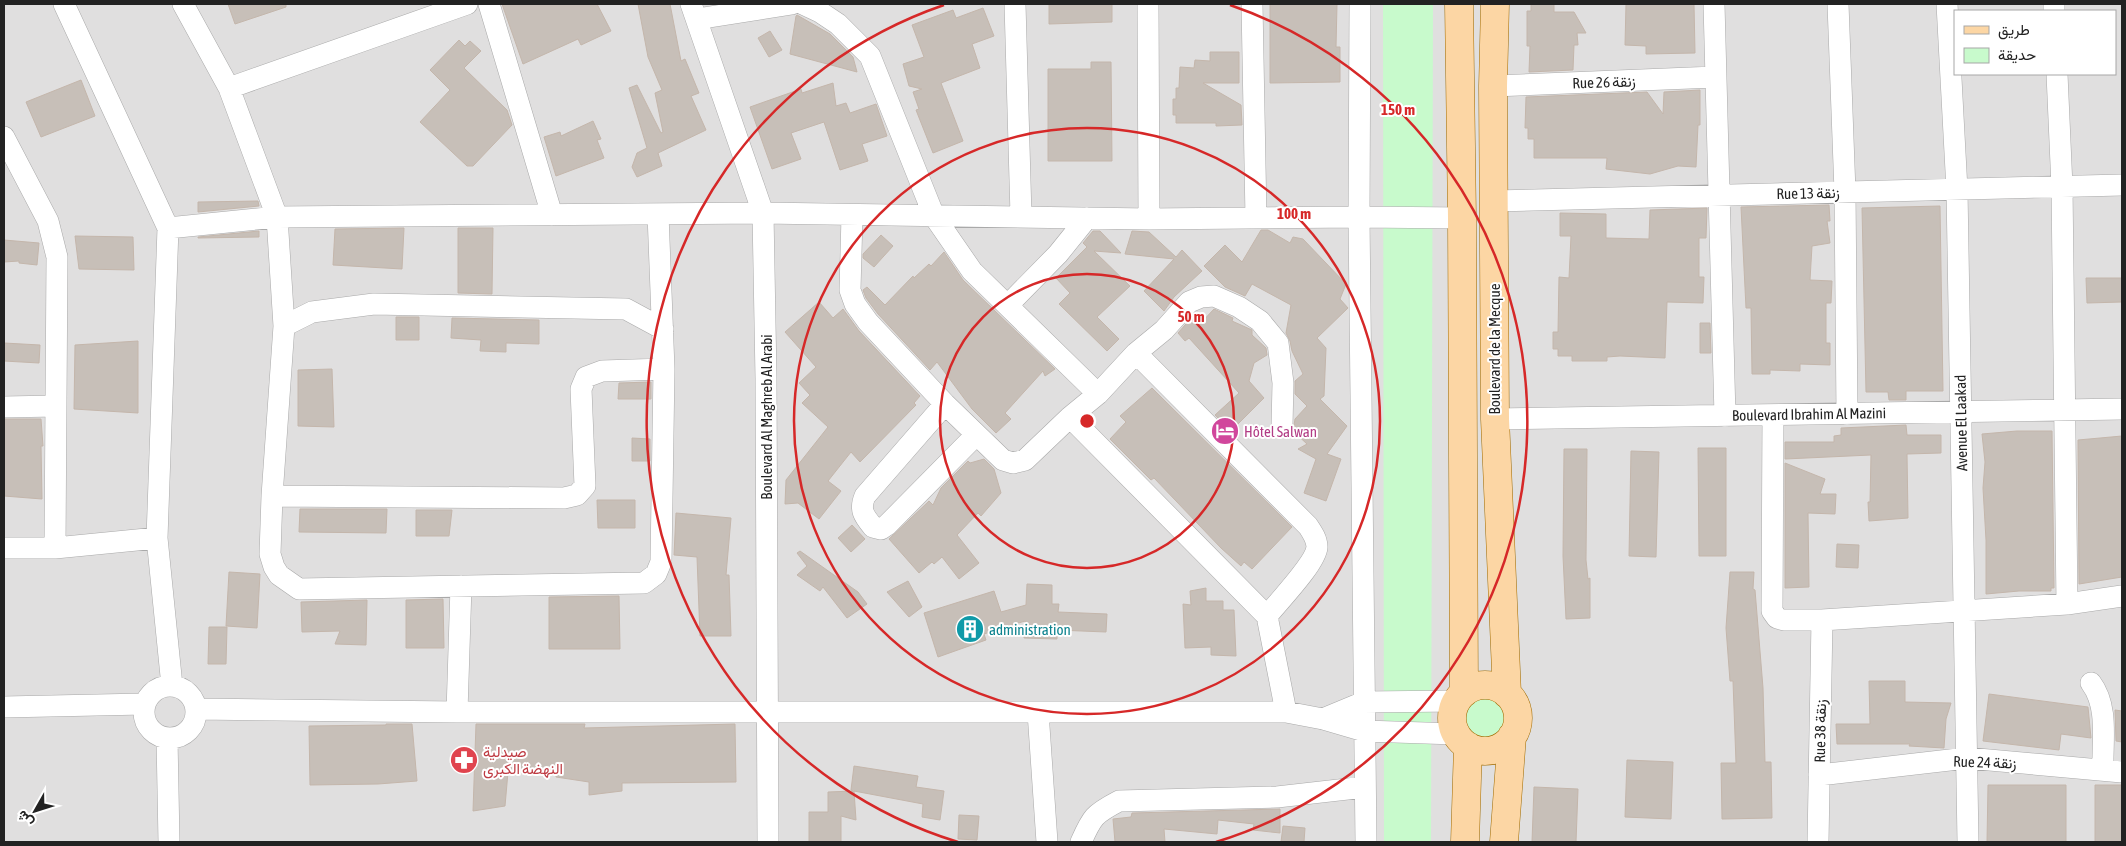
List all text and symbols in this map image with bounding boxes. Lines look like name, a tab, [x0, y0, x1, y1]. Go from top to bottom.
legend	[1954, 10, 2116, 75]
text: طريق	[1998, 21, 2030, 40]
text: حديقة	[1998, 46, 2036, 64]
street label: Rue 26 زنقة	[1572, 72, 1636, 93]
text: 150 m	[1381, 101, 1415, 118]
street label: Rue 13 زنقة	[1776, 184, 1840, 203]
text: 100 m	[1277, 205, 1311, 222]
street label: Boulevard de la Mecque	[1486, 283, 1503, 414]
text: 50 m	[1178, 308, 1205, 325]
street label: Boulevard Al Maghreb Al Arabi	[758, 334, 775, 500]
street label: Avenue El Laakad	[1952, 375, 1970, 471]
street label: Boulevard Ibrahim Al Mazini	[1732, 404, 1886, 424]
centre of rings	[1078, 412, 1096, 430]
hotel icon: Hôtel Salwan	[1210, 416, 1240, 446]
place label: Hôtel Salwan	[1244, 423, 1317, 440]
building icon: administration	[955, 614, 985, 644]
place label: administration	[989, 621, 1071, 638]
street label: Rue 38 زنقة	[1811, 699, 1830, 763]
place label: صيدلية النهضة الكبرى	[483, 743, 563, 779]
pharmacy icon: صيدلية النهضة الكبرى	[449, 745, 479, 775]
street label: Rue 24 زنقة	[1953, 752, 2017, 773]
north arrow	[10, 786, 60, 836]
text: ش	[13, 807, 37, 831]

